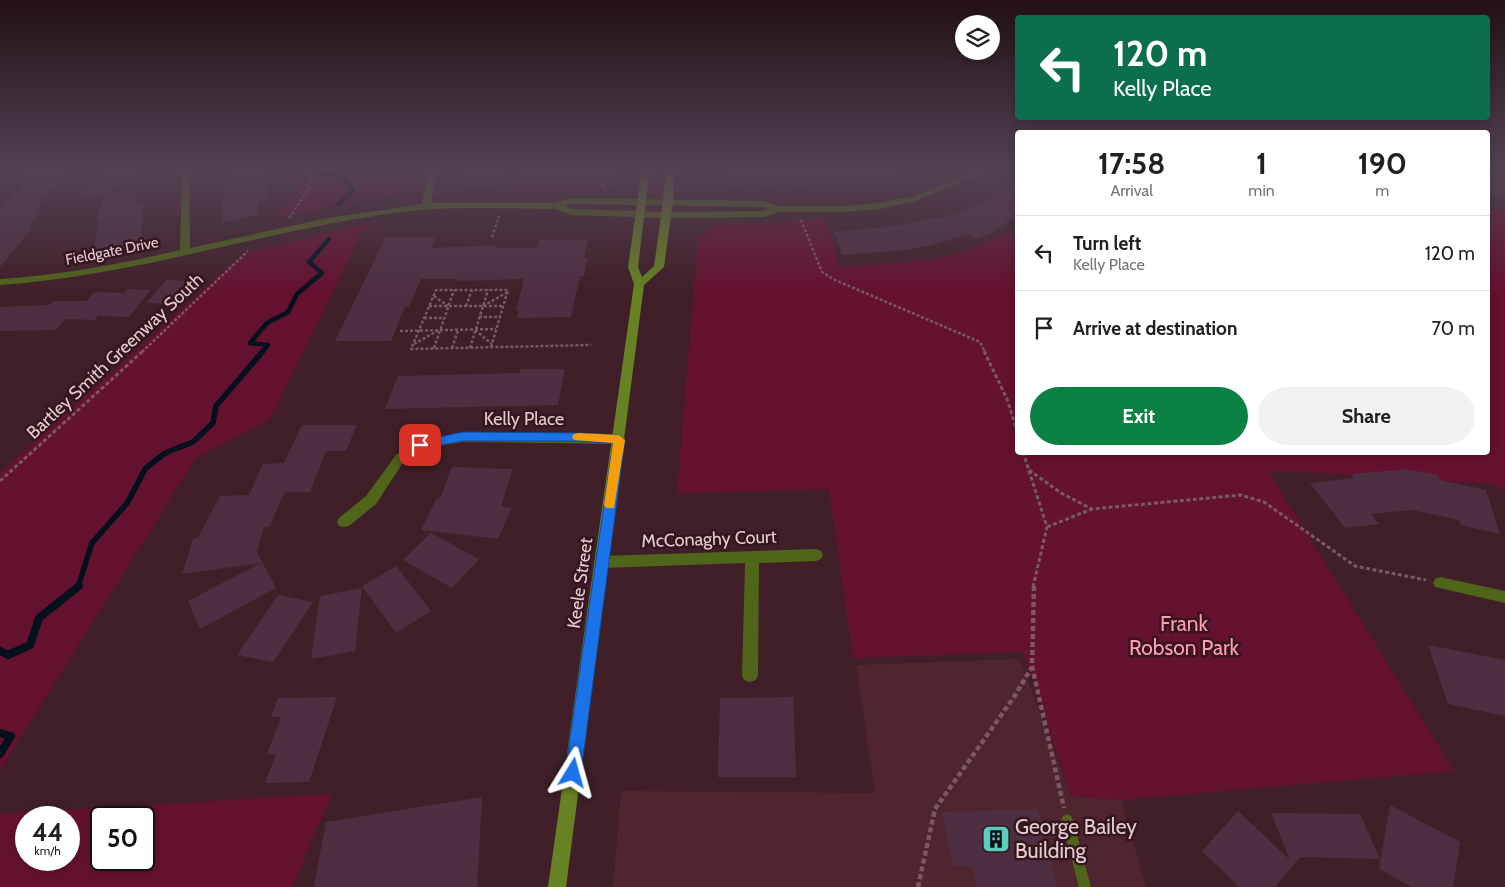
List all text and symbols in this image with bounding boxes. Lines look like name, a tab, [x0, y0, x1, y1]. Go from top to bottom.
map controls	[955, 15, 1000, 60]
button: layers	[955, 15, 1000, 60]
text: 120 m	[1113, 32, 1207, 75]
icon: left	[1030, 35, 1095, 100]
text: Kelly Place	[1113, 75, 1212, 102]
text: 17:58	[1098, 145, 1165, 182]
text: 1	[1256, 145, 1267, 182]
text: 190	[1358, 145, 1407, 182]
text: Arrival	[1110, 181, 1153, 200]
text: min	[1248, 181, 1275, 200]
text: m	[1375, 181, 1389, 200]
text: Turn left	[1073, 232, 1141, 255]
street label: Fieldgate Drive	[64, 233, 160, 269]
icon: left	[1030, 239, 1058, 267]
text: 120 m	[1425, 242, 1475, 265]
text: Kelly Place	[1073, 255, 1145, 274]
street label: Bartley Smith Greenway South	[22, 268, 208, 444]
icon: arrive	[1030, 314, 1058, 342]
text: Arrive at destination	[1073, 317, 1237, 340]
text: 70 m	[1431, 317, 1475, 340]
button: Exit	[1030, 387, 1248, 445]
button: Share	[1258, 387, 1475, 445]
street label: Kelly Place	[484, 408, 564, 430]
pin	[399, 424, 441, 466]
icon: arrive	[406, 431, 434, 459]
street label: McConaghy Court	[641, 526, 777, 552]
street label: Keele Street	[563, 536, 597, 630]
park label: Frank Robson Park	[1129, 611, 1240, 660]
position arrow	[546, 746, 598, 798]
speed limit sign: 50	[90, 806, 155, 871]
place label: George Bailey Building	[1015, 814, 1137, 863]
text: 44	[32, 817, 63, 847]
building icon: George Bailey Building	[981, 824, 1011, 854]
text: km/h	[34, 843, 61, 858]

